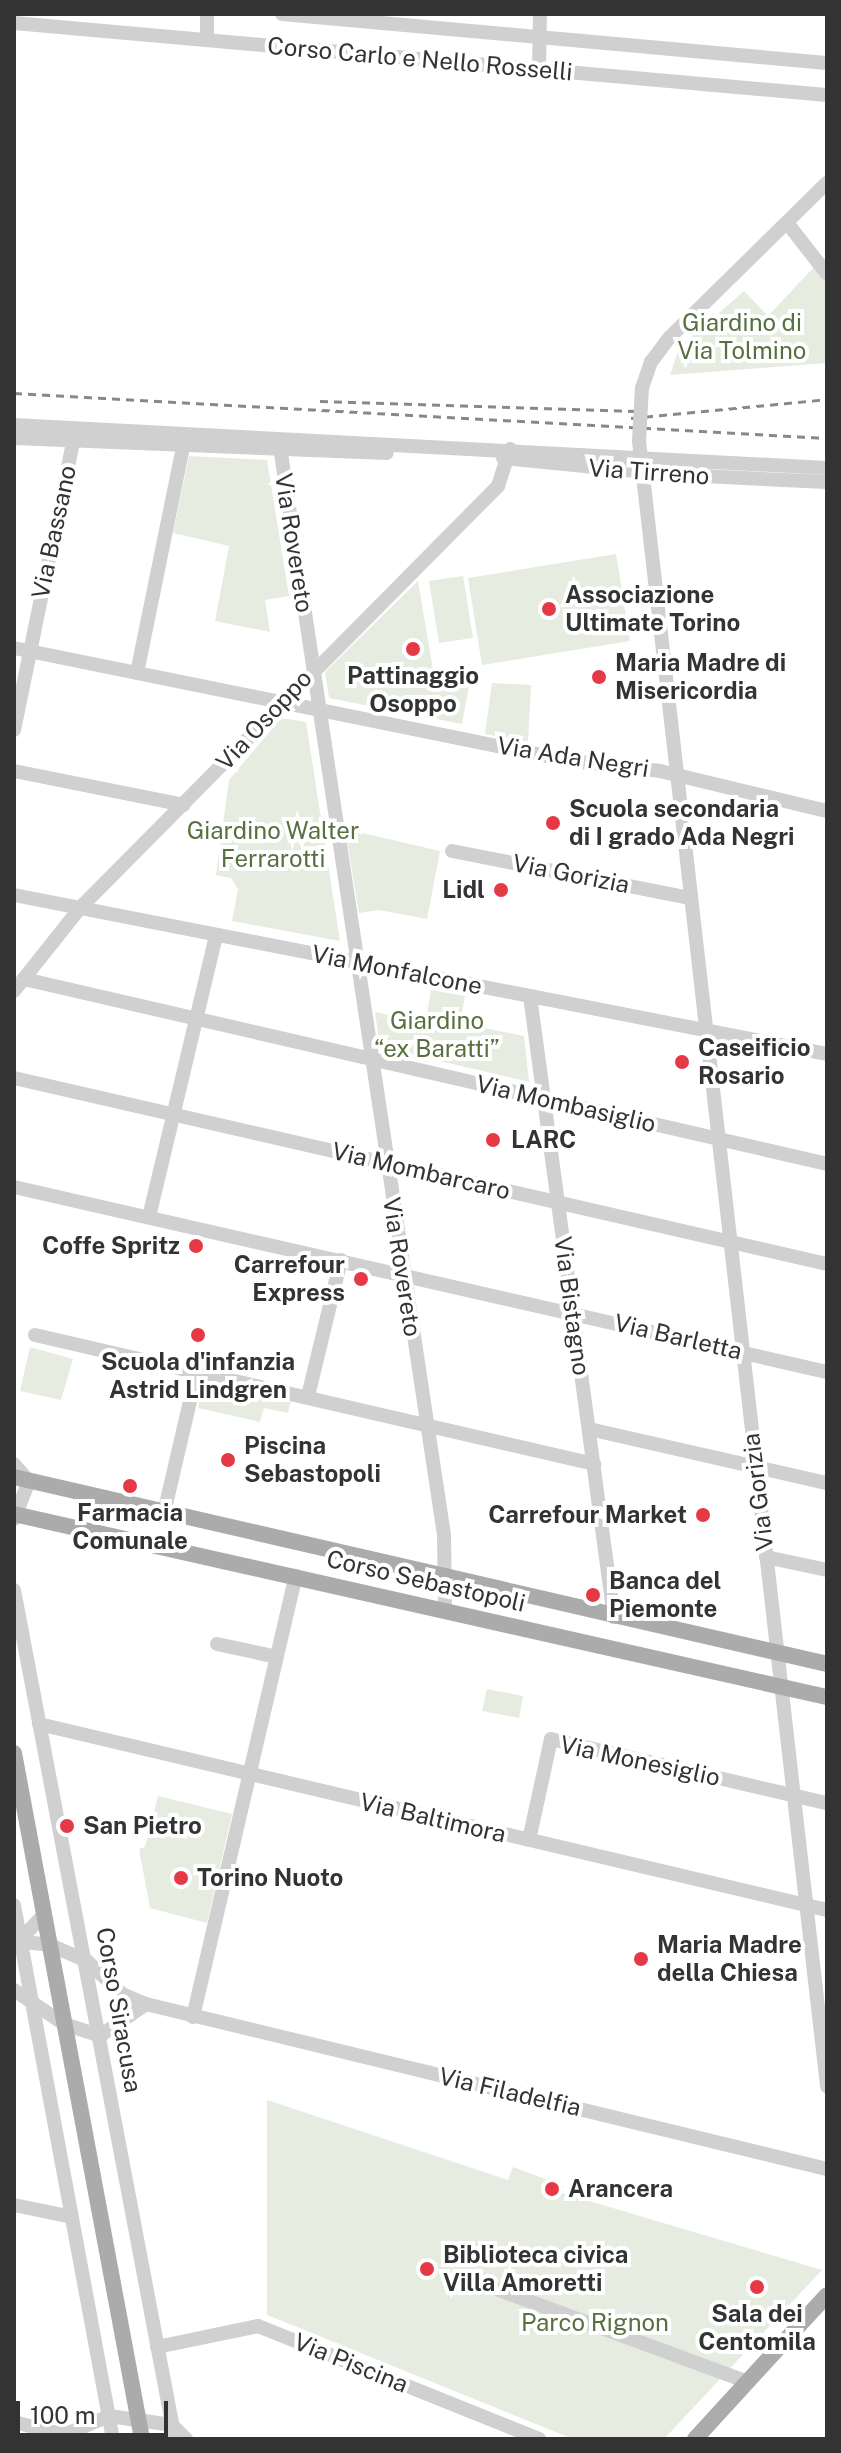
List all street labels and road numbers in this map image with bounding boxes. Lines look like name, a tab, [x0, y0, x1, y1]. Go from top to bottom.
street label: Corso Carlo e Nello Rosselli	[266, 31, 574, 87]
street label: Via Tirreno	[588, 453, 710, 491]
street label: Via Bassano	[26, 463, 82, 601]
street label: Via Rovereto	[269, 471, 319, 615]
street label: Via Osoppo	[210, 664, 318, 776]
street label: Via Ada Negri	[495, 731, 651, 783]
street label: Via Gorizia	[510, 849, 632, 899]
street label: Via Monfalcone	[309, 939, 485, 1001]
street label: Via Mombasiglio	[473, 1069, 659, 1139]
street label: Via Mombarcaro	[329, 1136, 513, 1206]
street label: Via Rovereto	[377, 1195, 427, 1339]
street label: Via Bistagno	[548, 1235, 596, 1377]
street label: Via Barletta	[611, 1308, 745, 1366]
street label: Via Gorizia	[736, 1431, 780, 1553]
street label: Corso Sebastopoli	[324, 1544, 528, 1618]
street label: Via Monesiglio	[557, 1730, 723, 1792]
street label: Via Baltimora	[357, 1787, 509, 1849]
street label: Corso Siracusa	[90, 1925, 148, 2095]
street label: Via Filadelfia	[436, 2062, 584, 2122]
street label: Via Piscina	[290, 2327, 412, 2399]

